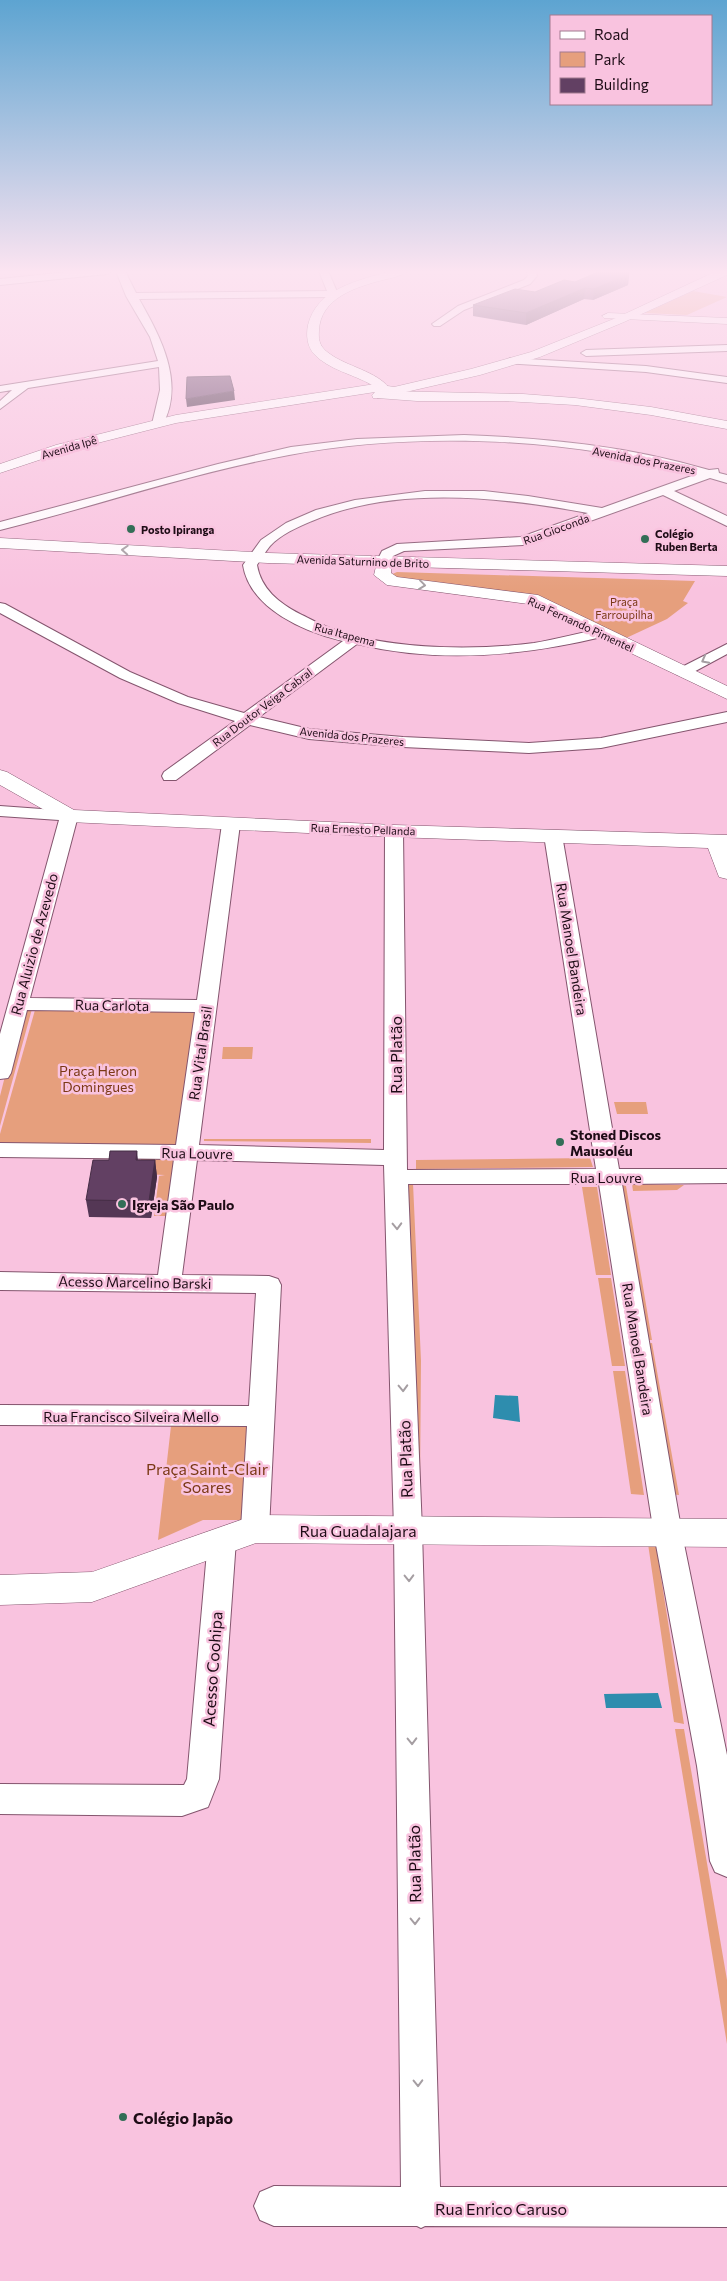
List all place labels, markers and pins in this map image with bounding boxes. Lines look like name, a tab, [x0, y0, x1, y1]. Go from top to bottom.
marker: Posto Ipiranga	[125, 523, 137, 535]
place label: Posto Ipiranga	[141, 523, 214, 536]
place label: Colégio Ruben Berta	[655, 527, 718, 553]
marker: Colégio Ruben Berta	[639, 533, 651, 545]
place label: Stoned Discos Mausoléu	[570, 1126, 662, 1159]
marker: Stoned Discos Mausoléu	[554, 1136, 566, 1148]
place label: Igreja São Paulo	[132, 1196, 234, 1213]
marker: Igreja São Paulo	[116, 1198, 128, 1210]
place label: Colégio Japão	[133, 2108, 234, 2127]
marker: Colégio Japão	[117, 2111, 129, 2123]

